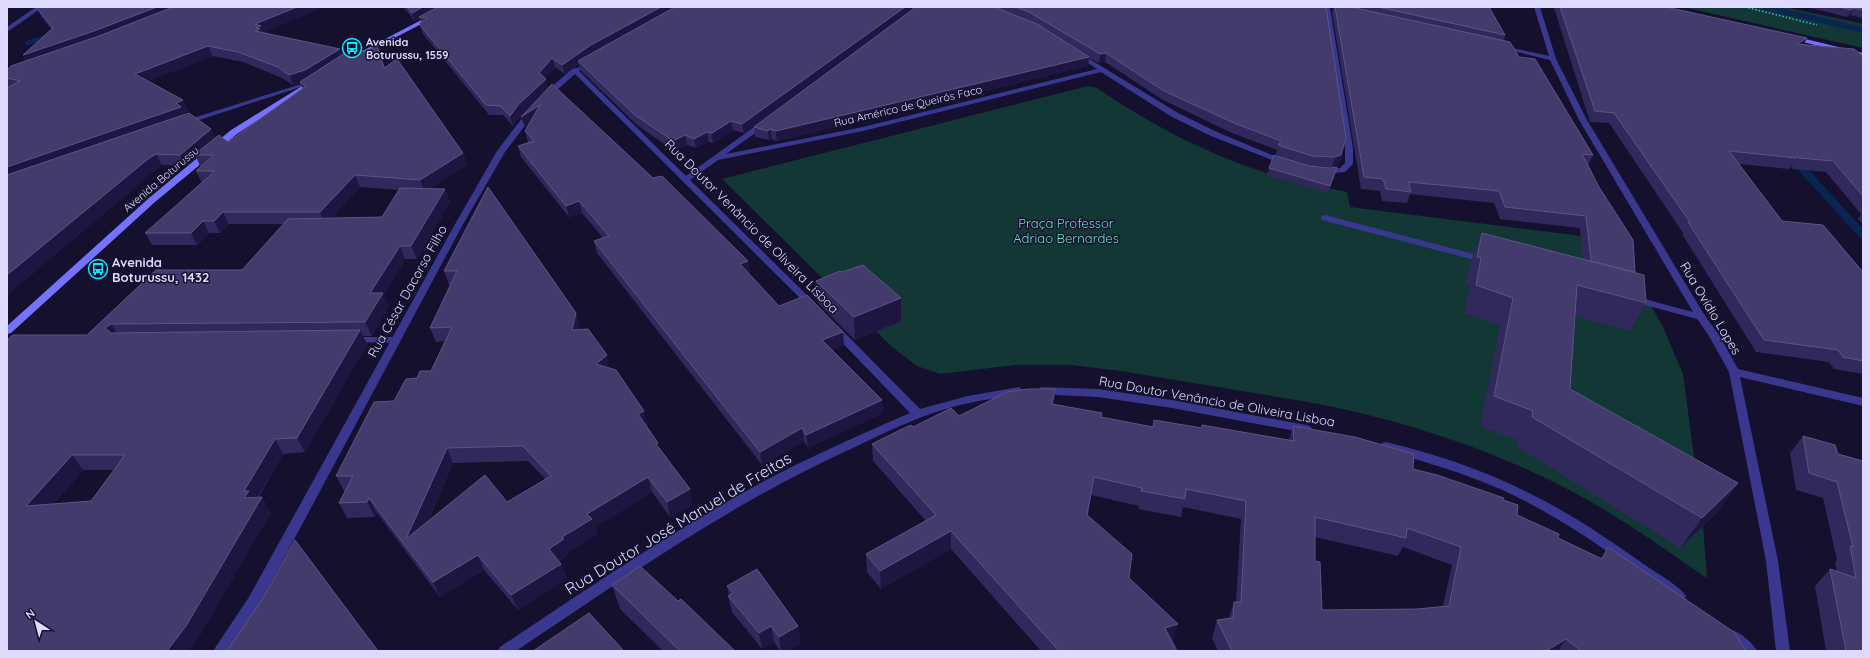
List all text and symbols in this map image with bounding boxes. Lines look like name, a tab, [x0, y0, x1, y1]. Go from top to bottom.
place label: Avenida Boturussu, 1559	[366, 35, 449, 62]
bus stop icon: Avenida Boturussu, 1559	[341, 37, 363, 59]
street label: Rua Américo de Queirós Faco	[832, 82, 984, 130]
street label: Rua Doutor Venâncio de Oliveira Lisboa	[662, 136, 842, 316]
street label: Avenida Boturussu	[120, 143, 202, 215]
park label: Praça Professor Adriao Bernardes	[1013, 215, 1119, 246]
street label: Rua César Dacorso Filho	[364, 222, 450, 360]
place label: Avenida Boturussu, 1432	[112, 254, 209, 285]
bus stop icon: Avenida Boturussu, 1432	[87, 258, 109, 280]
street label: Rua Ovídio Lopes	[1677, 259, 1745, 357]
street label: Rua Doutor Venâncio de Oliveira Lisboa	[1098, 372, 1336, 430]
street label: Rua Doutor José Manuel de Freitas	[561, 447, 795, 599]
north arrow	[16, 602, 56, 642]
text: N	[23, 606, 38, 622]

